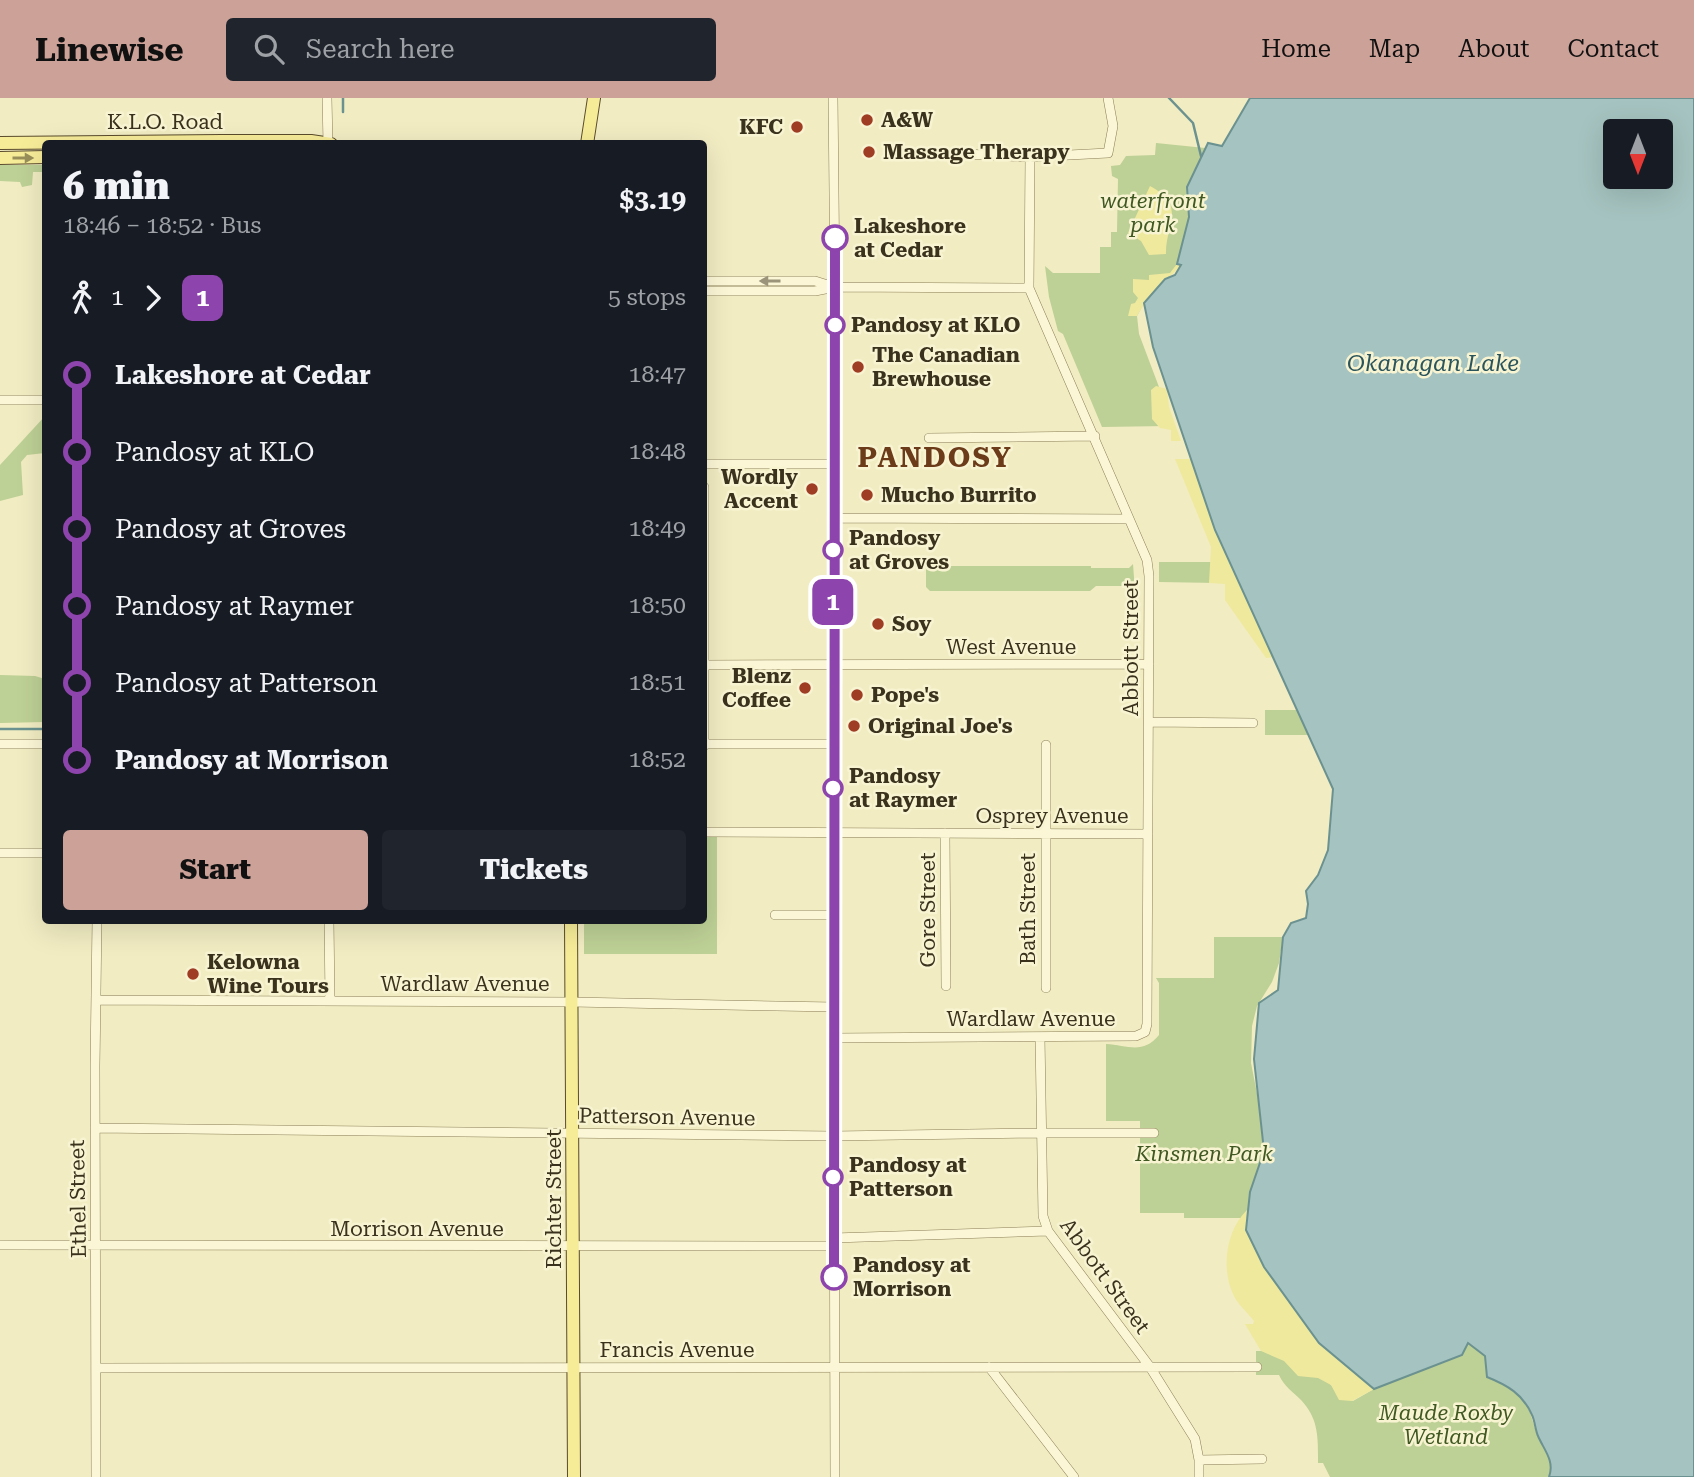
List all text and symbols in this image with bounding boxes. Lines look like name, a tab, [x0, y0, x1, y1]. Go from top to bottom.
search box	[226, 18, 716, 81]
text: Linewise	[35, 30, 184, 69]
icon: search	[250, 30, 288, 68]
text: Search here	[306, 34, 455, 64]
text: Home	[1261, 35, 1331, 63]
text: Map	[1369, 35, 1420, 63]
text: About	[1458, 35, 1529, 63]
text: Contact	[1567, 35, 1659, 63]
place label: A&W	[881, 108, 933, 132]
street label: K.L.O. Road	[107, 110, 223, 134]
marker: A&W	[859, 112, 875, 128]
place label: KFC	[739, 115, 783, 139]
marker: KFC	[789, 119, 805, 135]
north arrow	[1603, 119, 1673, 189]
map controls	[1603, 119, 1673, 189]
place label: Massage Therapy	[883, 140, 1070, 164]
marker: Massage Therapy	[861, 144, 877, 160]
one-way arrow	[12, 152, 34, 163]
text: 6 min	[63, 164, 170, 208]
text: $3.19	[620, 185, 686, 215]
park label: waterfront park	[1100, 189, 1206, 237]
text: 18:46 – 18:52 · Bus	[63, 212, 261, 239]
place label: Lakeshore at Cedar	[854, 214, 966, 262]
marker: Lakeshore at Cedar	[822, 225, 848, 251]
one-way arrow	[759, 275, 781, 287]
icon: walk	[63, 279, 101, 317]
icon: forward	[134, 279, 172, 317]
text: 1	[111, 284, 124, 311]
text: 1	[196, 284, 209, 312]
text: 5 stops	[608, 284, 686, 311]
place label: Pandosy at KLO	[851, 313, 1021, 337]
marker: Pandosy at KLO	[825, 315, 845, 335]
place label: The Canadian Brewhouse	[872, 343, 1020, 391]
water label: Okanagan Lake	[1347, 350, 1519, 377]
marker: The Canadian Brewhouse	[850, 359, 866, 375]
text: Lakeshore at Cedar	[115, 360, 371, 390]
text: 18:47	[629, 361, 686, 388]
text: Pandosy at KLO	[115, 437, 314, 467]
text: 18:48	[629, 438, 686, 465]
district label: PANDOSY	[857, 441, 1013, 474]
place label: Wordly Accent	[721, 465, 798, 513]
marker: Wordly Accent	[804, 481, 820, 497]
place label: Mucho Burrito	[881, 483, 1037, 507]
marker: Mucho Burrito	[859, 487, 875, 503]
text: Pandosy at Groves	[115, 514, 346, 544]
text: 18:49	[629, 515, 686, 542]
place label: Pandosy at Groves	[849, 526, 949, 574]
marker: Pandosy at Groves	[823, 540, 843, 560]
line badge: 1	[810, 579, 856, 625]
street label: Abbott Street	[1119, 580, 1143, 716]
text: 1	[826, 588, 840, 616]
text: Pandosy at Raymer	[115, 591, 354, 621]
text: 18:50	[629, 592, 686, 619]
place label: Soy	[892, 612, 932, 636]
marker: Soy	[870, 616, 886, 632]
street label: West Avenue	[946, 635, 1076, 659]
place label: Blenz Coffee	[722, 664, 791, 712]
text: Pandosy at Patterson	[115, 668, 378, 698]
text: 18:51	[629, 669, 686, 696]
marker: Blenz Coffee	[797, 680, 813, 696]
place label: Pope's	[871, 683, 939, 707]
marker: Pope's	[849, 687, 865, 703]
place label: Original Joe's	[868, 714, 1013, 738]
marker: Original Joe's	[846, 718, 862, 734]
text: Pandosy at Morrison	[115, 745, 389, 775]
text: 18:52	[629, 746, 686, 773]
place label: Pandosy at Raymer	[849, 764, 958, 812]
marker: Pandosy at Raymer	[823, 778, 843, 798]
street label: Osprey Avenue	[975, 804, 1129, 828]
button: Start	[63, 830, 368, 910]
button: Tickets	[382, 830, 686, 910]
street label: Gore Street	[916, 852, 940, 968]
street label: Bath Street	[1016, 853, 1040, 965]
place label: Kelowna Wine Tours	[207, 950, 329, 998]
marker: Kelowna Wine Tours	[185, 966, 201, 982]
street label: Wardlaw Avenue	[380, 972, 550, 996]
street label: Wardlaw Avenue	[946, 1007, 1116, 1031]
street label: Patterson Avenue	[578, 1103, 756, 1131]
street label: Richter Street	[542, 1129, 566, 1269]
street label: Ethel Street	[65, 1140, 91, 1258]
park label: Kinsmen Park	[1134, 1142, 1273, 1166]
place label: Pandosy at Patterson	[849, 1153, 967, 1201]
marker: Pandosy at Patterson	[823, 1167, 843, 1187]
street label: Abbott Street	[1055, 1214, 1155, 1338]
street label: Morrison Avenue	[330, 1217, 504, 1241]
place label: Pandosy at Morrison	[853, 1253, 971, 1301]
marker: Pandosy at Morrison	[821, 1264, 847, 1290]
street label: Francis Avenue	[600, 1338, 754, 1362]
park label: Maude Roxby Wetland	[1378, 1401, 1513, 1449]

